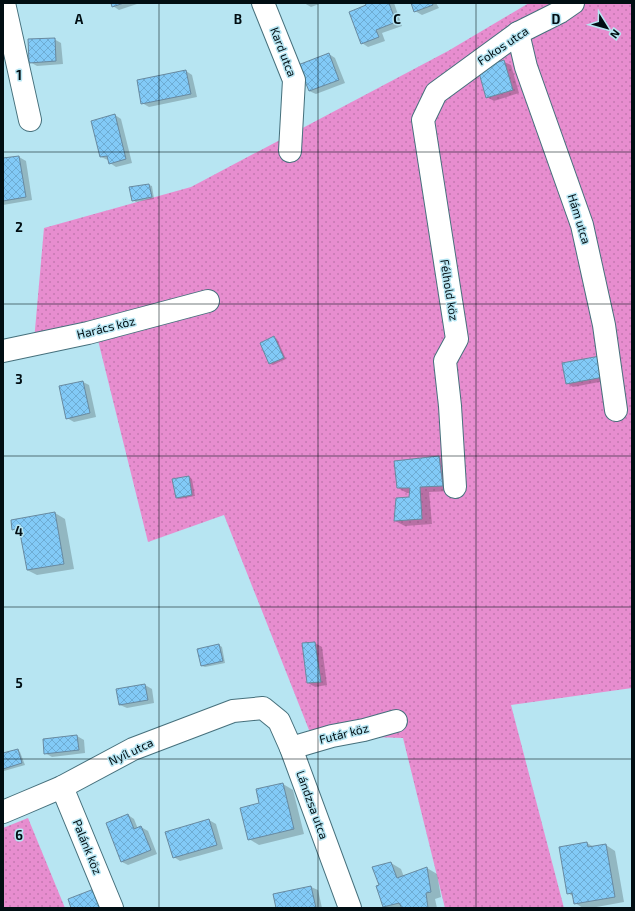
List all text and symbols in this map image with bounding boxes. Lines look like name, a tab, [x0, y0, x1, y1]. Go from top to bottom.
north arrow	[587, 8, 627, 48]
text: A	[75, 11, 84, 27]
text: B	[234, 11, 242, 27]
text: C	[393, 11, 401, 27]
text: D	[552, 11, 561, 27]
street label: Fokos utca	[474, 23, 531, 67]
street label: Kard utca	[268, 25, 300, 78]
text: N	[608, 27, 623, 41]
text: 1	[16, 67, 22, 83]
street label: Hám utca	[566, 192, 594, 245]
text: 2	[15, 219, 23, 235]
street label: Félhold köz	[438, 258, 462, 322]
street label: Harács köz	[75, 313, 136, 341]
text: 3	[15, 371, 23, 387]
text: 4	[15, 523, 23, 539]
text: 5	[15, 675, 23, 691]
street label: Futár köz	[318, 720, 370, 746]
street label: Nyíl utca	[106, 735, 155, 767]
street label: Lándzsa utca	[294, 768, 332, 841]
street label: Palánk köz	[71, 817, 105, 876]
text: 6	[15, 827, 23, 843]

